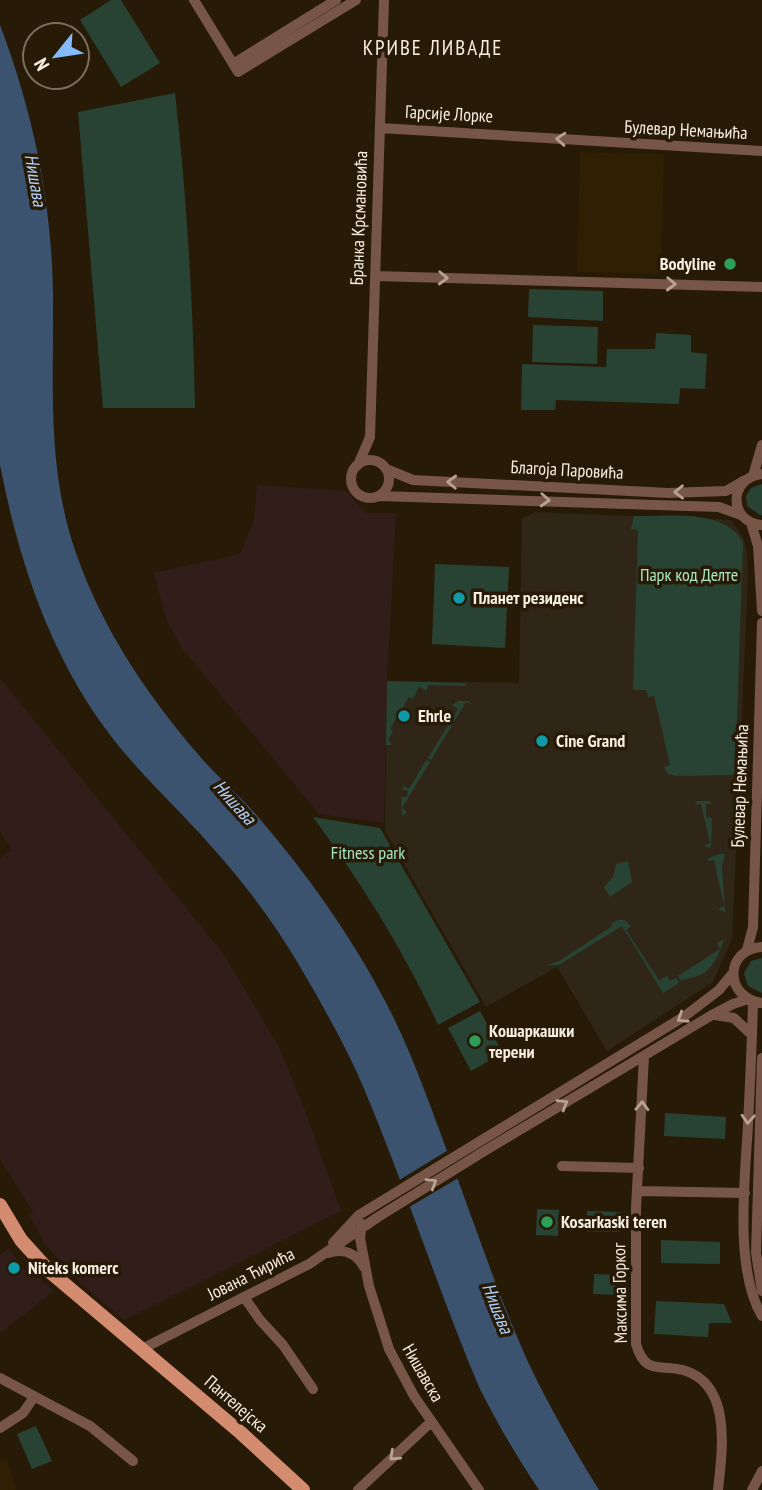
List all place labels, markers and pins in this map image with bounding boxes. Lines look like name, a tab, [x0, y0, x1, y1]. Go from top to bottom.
place label: Bodyline	[660, 252, 716, 275]
marker: Bodyline	[722, 256, 738, 272]
place label: Планет резиденс	[473, 586, 584, 609]
marker: Планет резиденс	[451, 590, 467, 606]
place label: Ehrle	[418, 704, 451, 727]
marker: Ehrle	[396, 708, 412, 724]
place label: Cine Grand	[556, 729, 625, 752]
marker: Cine Grand	[534, 733, 550, 749]
place label: Кошаркашки терени	[489, 1019, 574, 1063]
marker: Кошаркашки терени	[467, 1033, 483, 1049]
place label: Kosarkaski teren	[561, 1210, 667, 1233]
marker: Kosarkaski teren	[539, 1214, 555, 1230]
place label: Niteks komerc	[28, 1256, 119, 1279]
marker: Niteks komerc	[6, 1260, 22, 1276]

